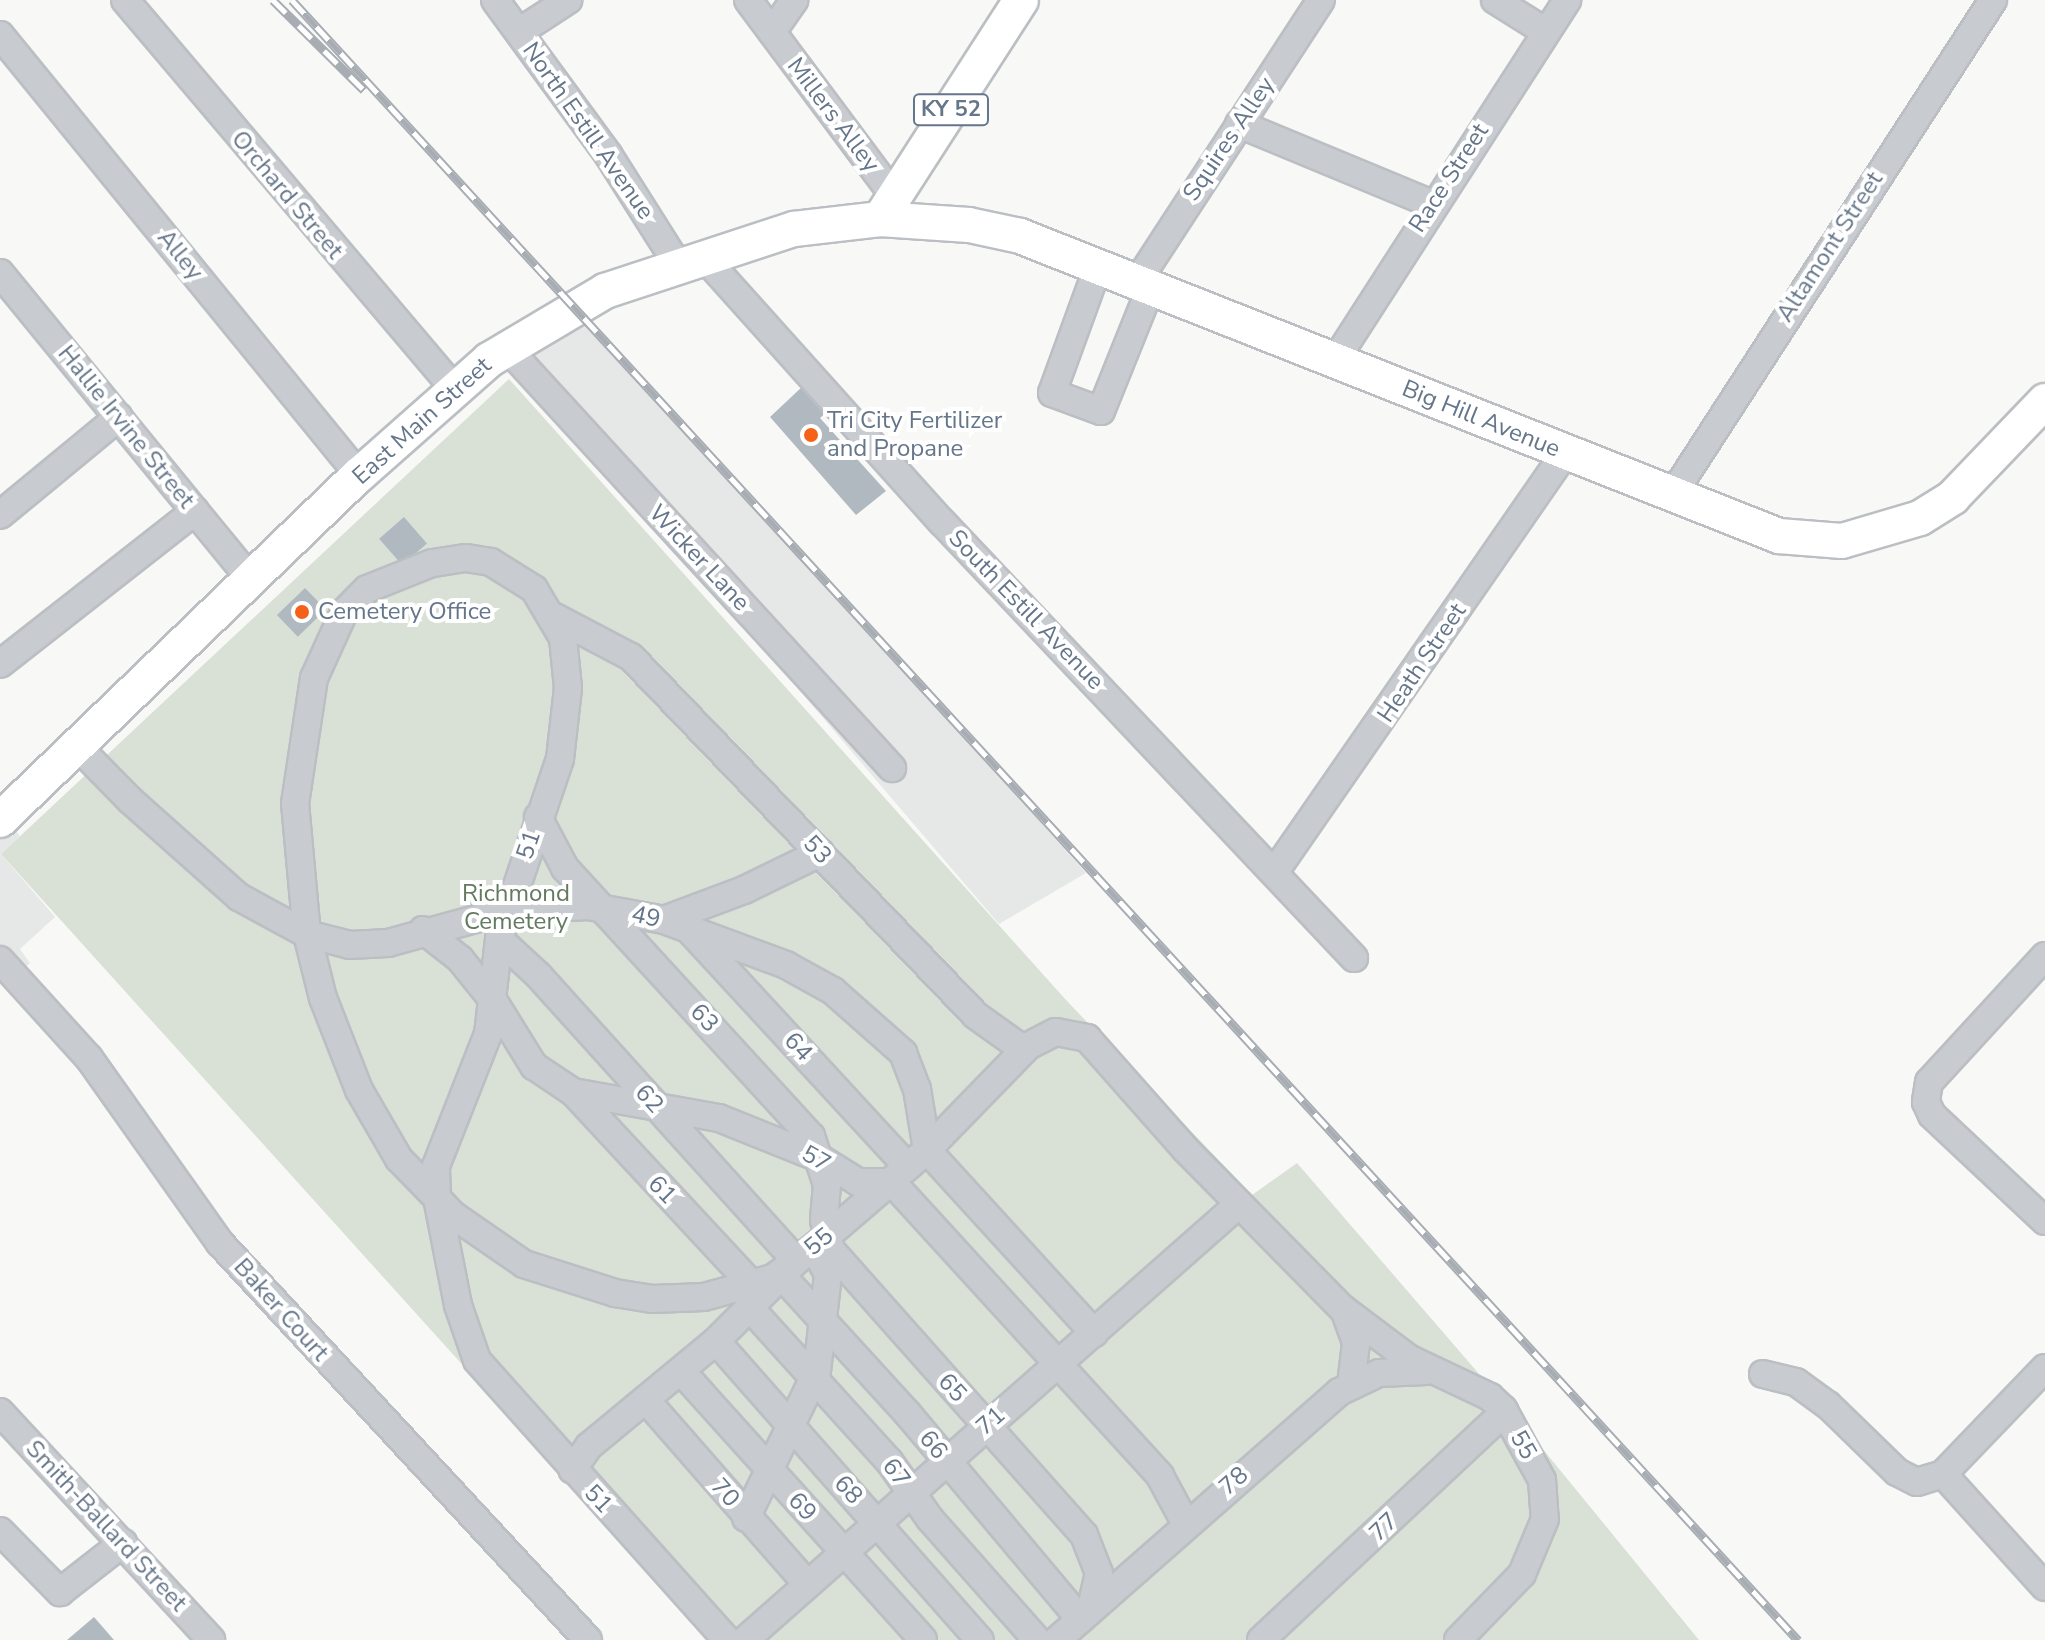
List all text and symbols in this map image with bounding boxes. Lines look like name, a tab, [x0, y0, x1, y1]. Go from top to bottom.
street label: North Estill Avenue	[516, 37, 660, 225]
street label: Millers Alley	[781, 52, 885, 178]
street label: Squires Alley	[1177, 72, 1281, 206]
road number: KY 52	[911, 92, 991, 128]
street label: Race Street	[1403, 118, 1495, 238]
street label: Orchard Street	[225, 125, 349, 265]
street label: Altamont Street	[1771, 167, 1889, 327]
street label: Alley	[151, 224, 209, 286]
street label: Hallie Irvine Street	[52, 340, 200, 514]
street label: East Main Street	[347, 351, 497, 491]
street label: Big Hill Avenue	[1398, 374, 1564, 464]
place label: Tri City Fertilizer and Propane	[827, 407, 1002, 463]
marker: Tri City Fertilizer and Propane	[802, 426, 820, 444]
street label: Wicker Lane	[643, 499, 755, 617]
street label: South Estill Avenue	[942, 524, 1110, 696]
place label: Cemetery Office	[318, 598, 491, 626]
street label: Heath Street	[1372, 598, 1472, 728]
marker: Cemetery Office	[293, 603, 311, 621]
street label: 51	[511, 827, 547, 863]
street label: 53	[797, 830, 837, 870]
park label: Richmond Cemetery	[462, 880, 570, 936]
street label: 49	[629, 900, 663, 934]
street label: 63	[684, 998, 724, 1038]
street label: 64	[778, 1027, 818, 1067]
street label: 62	[629, 1079, 669, 1119]
street label: 57	[796, 1139, 836, 1179]
street label: 61	[642, 1170, 682, 1210]
street label: 55	[799, 1222, 839, 1262]
street label: Baker Court	[228, 1253, 334, 1367]
street label: 65	[932, 1368, 972, 1408]
street label: 71	[971, 1401, 1011, 1441]
street label: 66	[913, 1425, 953, 1465]
street label: 55	[1503, 1425, 1543, 1465]
street label: Smith-Ballard Street	[19, 1435, 193, 1617]
street label: 67	[876, 1453, 916, 1493]
street label: 78	[1214, 1461, 1254, 1501]
street label: 68	[828, 1470, 868, 1510]
street label: 70	[705, 1473, 745, 1513]
street label: 51	[578, 1479, 618, 1519]
street label: 69	[782, 1487, 822, 1527]
street label: 77	[1364, 1507, 1404, 1547]

